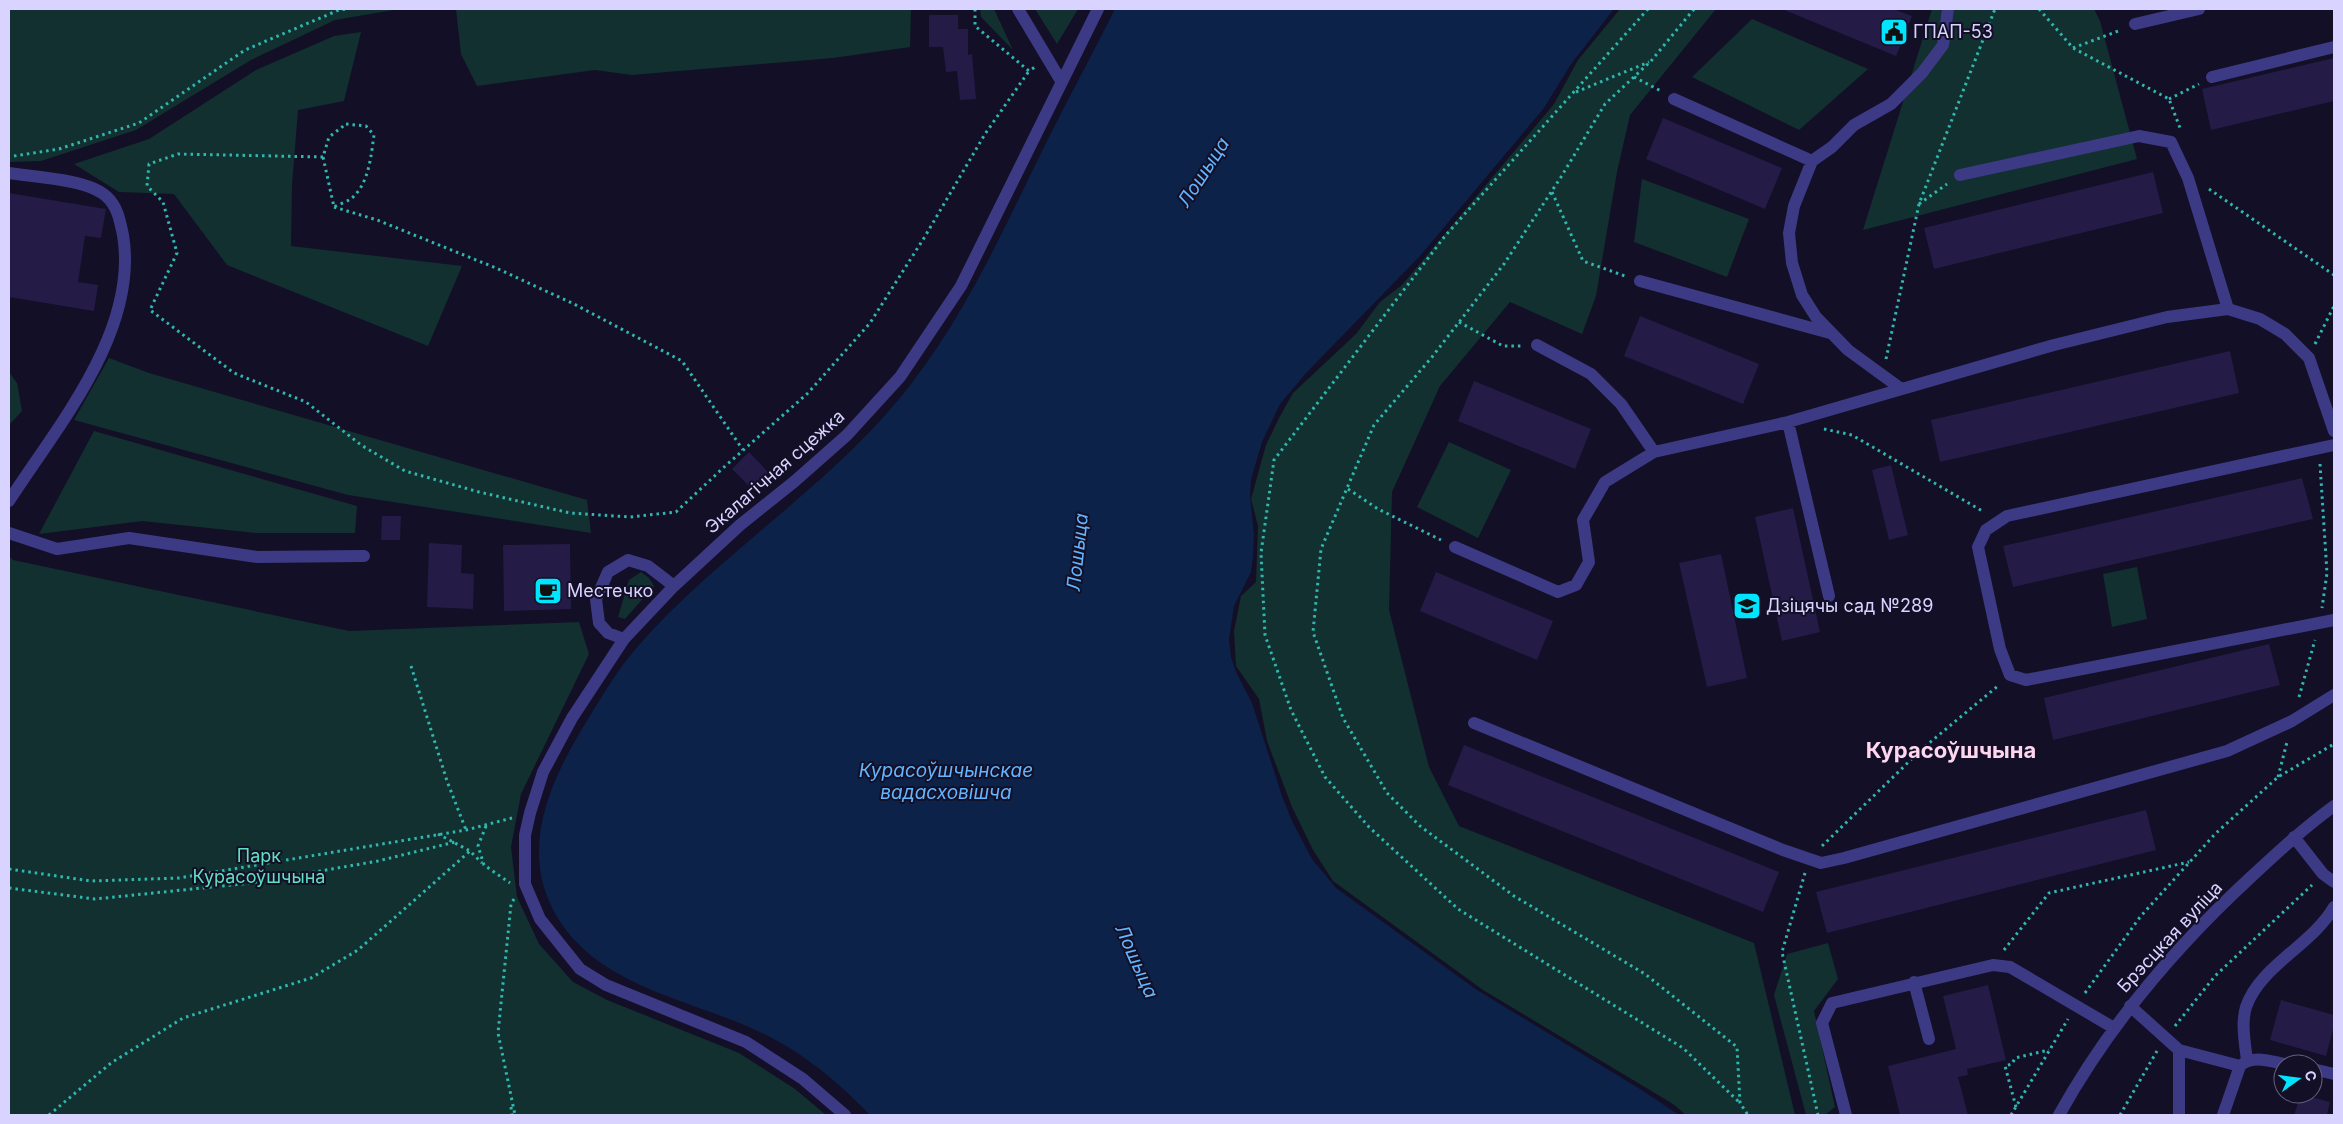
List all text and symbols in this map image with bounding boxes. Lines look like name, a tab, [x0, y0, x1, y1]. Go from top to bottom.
public building icon: ГПАП-53	[1879, 17, 1909, 47]
place label: ГПАП-53	[1913, 21, 1993, 42]
water label: Лошыца	[1172, 133, 1235, 211]
street label: Экалагічная сцежка	[701, 405, 849, 538]
water label: Лошыца	[1062, 512, 1093, 592]
cafe icon: Местечко	[533, 576, 563, 606]
place label: Местечко	[567, 580, 653, 601]
school or university icon: Дзіцячы сад №289	[1732, 591, 1762, 621]
place label: Дзіцячы сад №289	[1766, 595, 1933, 616]
district label: Курасоўшчына	[1866, 737, 2036, 763]
water label: Курасоўшчынскае вадасховішча	[859, 759, 1033, 804]
park label: Парк Курасоўшчына	[193, 845, 325, 887]
street label: Брэсцкая вуліца	[2113, 877, 2226, 996]
water label: Лошыца	[1110, 921, 1163, 1002]
north arrow	[2273, 1054, 2323, 1104]
text: С	[2302, 1069, 2321, 1083]

